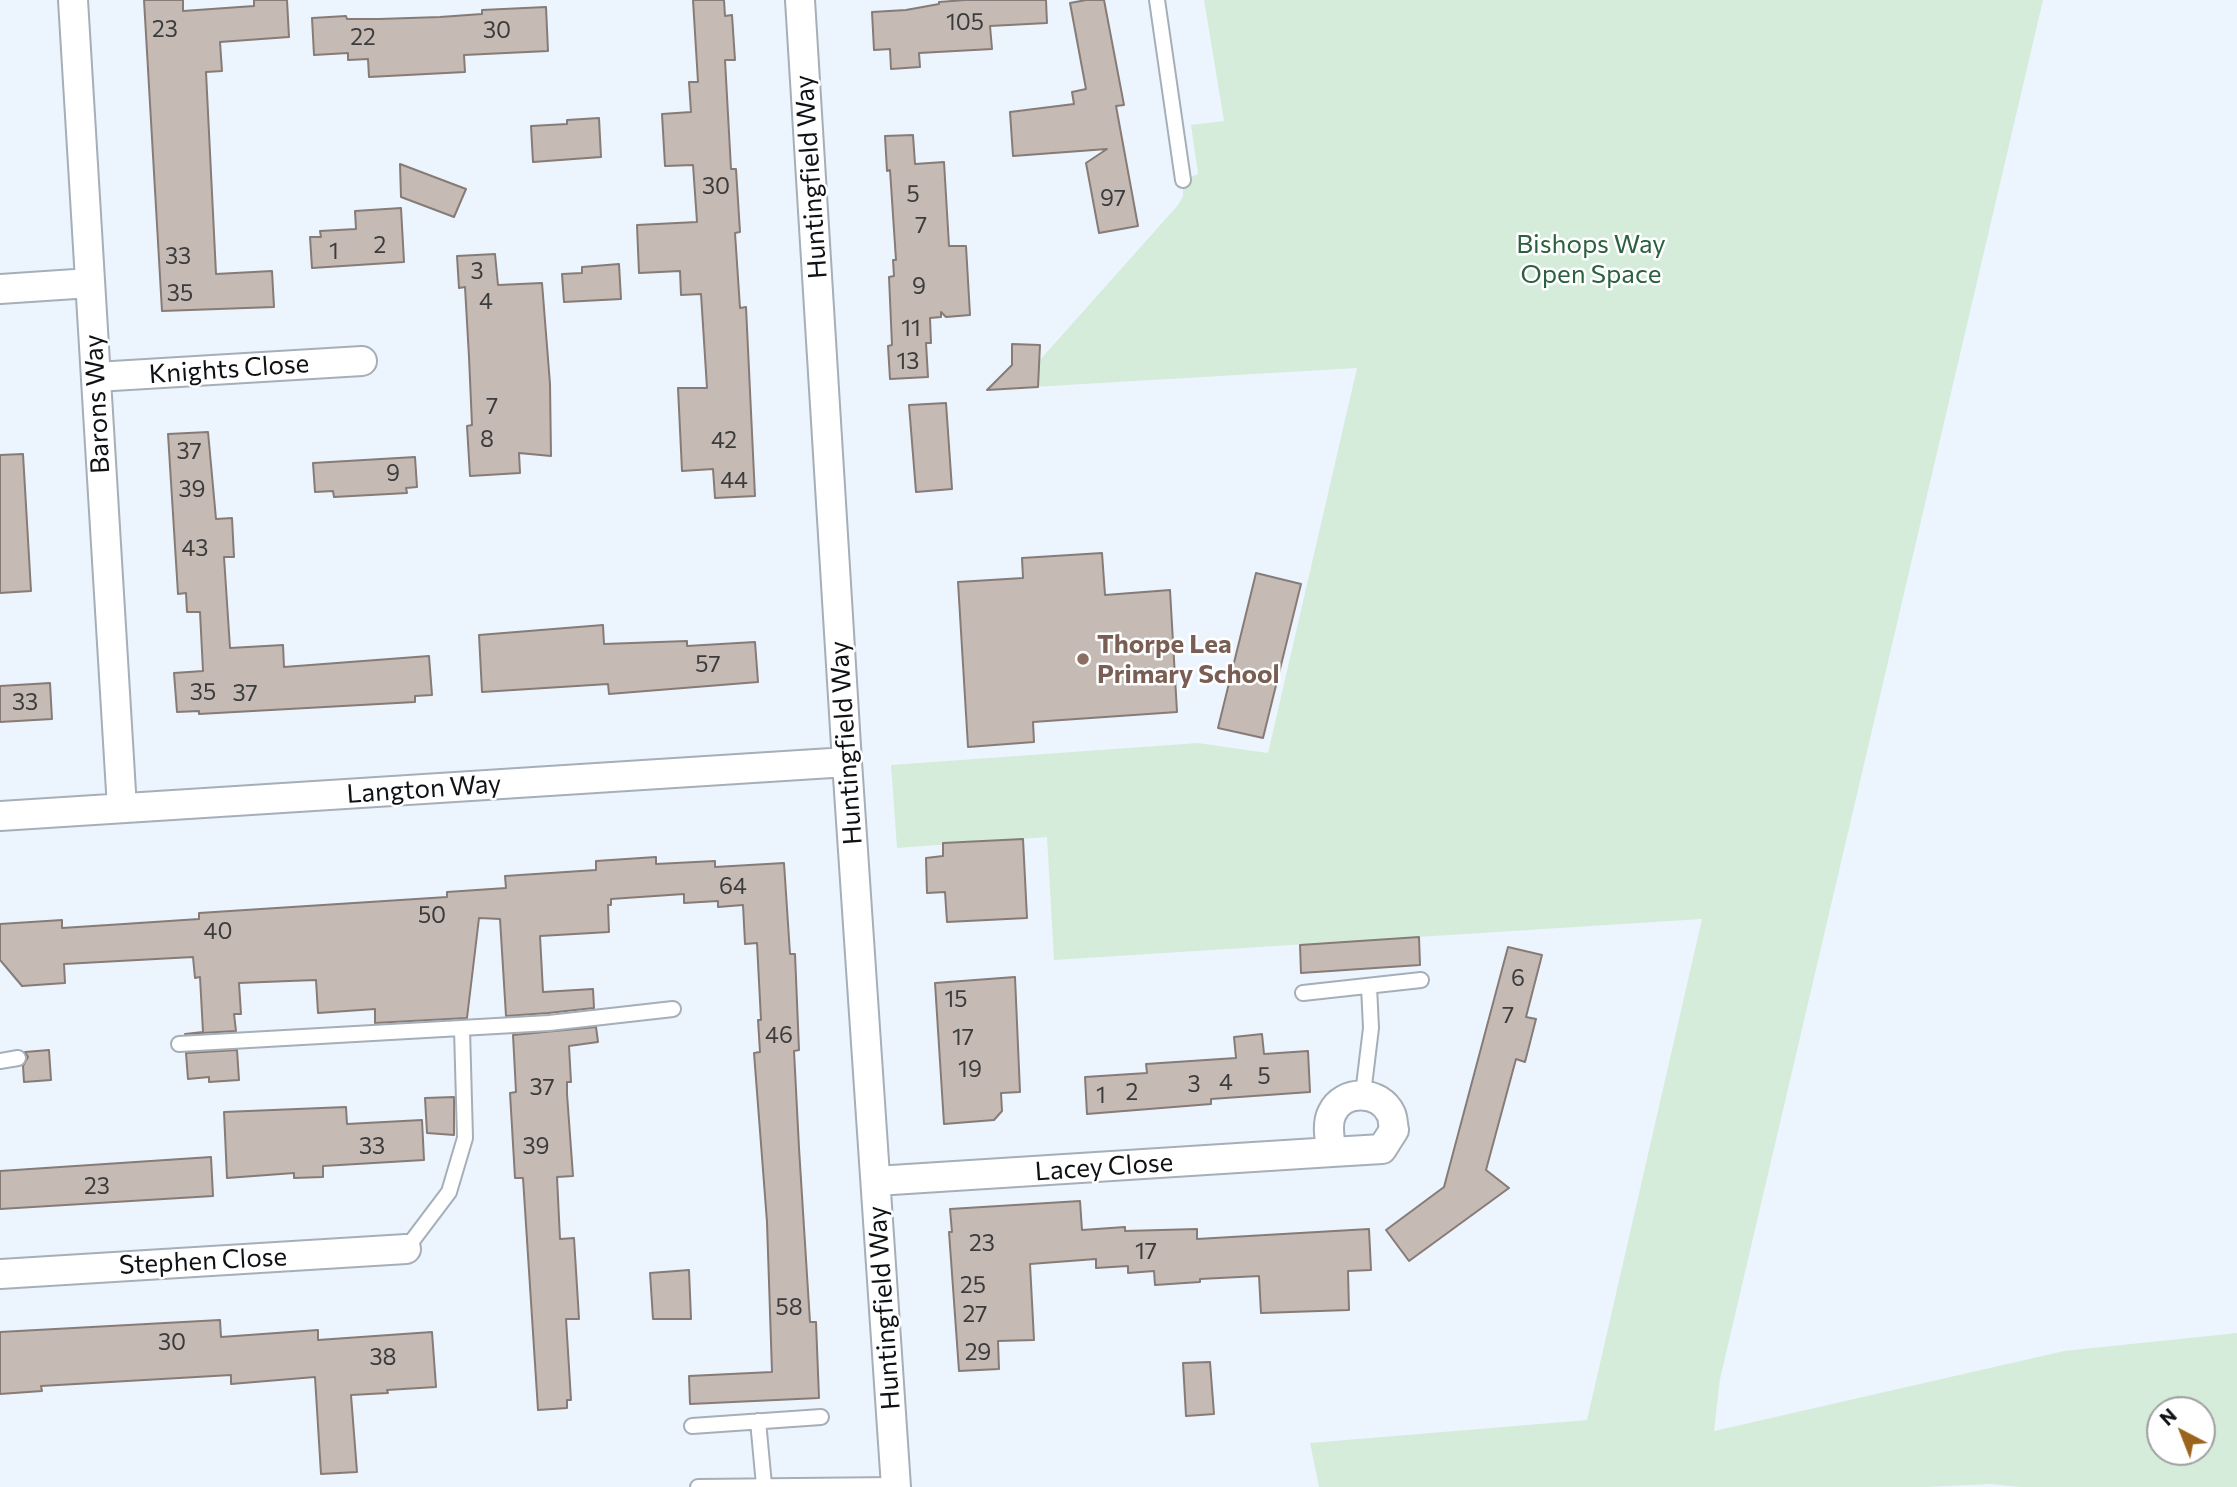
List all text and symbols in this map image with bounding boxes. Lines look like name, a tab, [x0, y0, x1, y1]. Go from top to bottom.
house number: 105	[946, 8, 984, 36]
house number: 23	[152, 15, 178, 43]
house number: 30	[483, 16, 511, 44]
house number: 22	[350, 23, 376, 51]
street label: Huntingfield Way	[788, 74, 834, 280]
house number: 30	[702, 172, 730, 200]
house number: 5	[906, 180, 920, 208]
house number: 97	[1100, 184, 1126, 212]
house number: 7	[915, 211, 927, 239]
park label: Bishops Way Open Space	[1516, 228, 1666, 290]
house number: 2	[374, 231, 386, 259]
house number: 1	[329, 237, 339, 265]
house number: 33	[165, 242, 191, 270]
house number: 3	[470, 257, 484, 285]
house number: 9	[912, 272, 926, 300]
house number: 35	[167, 279, 193, 307]
house number: 4	[479, 287, 493, 315]
house number: 11	[901, 314, 921, 342]
street label: Barons Way	[78, 334, 116, 474]
house number: 13	[897, 347, 919, 375]
street label: Knights Close	[148, 348, 310, 390]
house number: 7	[486, 392, 498, 420]
house number: 8	[480, 425, 494, 453]
house number: 42	[711, 426, 737, 454]
house number: 37	[176, 437, 202, 465]
house number: 9	[386, 459, 400, 487]
house number: 44	[720, 466, 748, 494]
house number: 39	[178, 475, 206, 503]
house number: 43	[182, 534, 208, 562]
place label: Thorpe Lea Primary School	[1097, 628, 1280, 690]
street label: Huntingfield Way	[823, 640, 869, 846]
house number: 57	[695, 650, 721, 678]
marker: Thorpe Lea Primary School	[1075, 651, 1091, 667]
house number: 35	[190, 678, 216, 706]
house number: 37	[232, 679, 258, 707]
house number: 33	[12, 688, 38, 716]
street label: Langton Way	[345, 768, 503, 810]
house number: 64	[719, 872, 747, 900]
house number: 50	[418, 901, 446, 929]
house number: 40	[204, 917, 232, 945]
house number: 6	[1511, 964, 1525, 992]
house number: 15	[944, 985, 968, 1013]
house number: 7	[1502, 1001, 1514, 1029]
house number: 46	[765, 1021, 793, 1049]
house number: 17	[952, 1023, 974, 1051]
house number: 19	[958, 1055, 982, 1083]
house number: 5	[1257, 1062, 1271, 1090]
house number: 4	[1219, 1068, 1233, 1096]
house number: 3	[1187, 1070, 1201, 1098]
house number: 37	[529, 1073, 555, 1101]
house number: 2	[1126, 1078, 1138, 1106]
house number: 1	[1096, 1081, 1106, 1109]
house number: 33	[359, 1132, 385, 1160]
house number: 39	[522, 1132, 550, 1160]
street label: Lacey Close	[1034, 1147, 1174, 1187]
house number: 23	[84, 1172, 110, 1200]
street label: Huntingfield Way	[861, 1205, 907, 1411]
house number: 23	[969, 1229, 995, 1257]
house number: 17	[1135, 1237, 1157, 1265]
street label: Stephen Close	[118, 1241, 288, 1281]
house number: 25	[960, 1271, 986, 1299]
house number: 58	[775, 1293, 803, 1321]
house number: 27	[963, 1300, 987, 1328]
house number: 30	[158, 1328, 186, 1356]
house number: 29	[965, 1338, 991, 1366]
house number: 38	[369, 1343, 397, 1371]
north arrow	[2146, 1396, 2216, 1466]
text: N	[2155, 1403, 2181, 1430]

